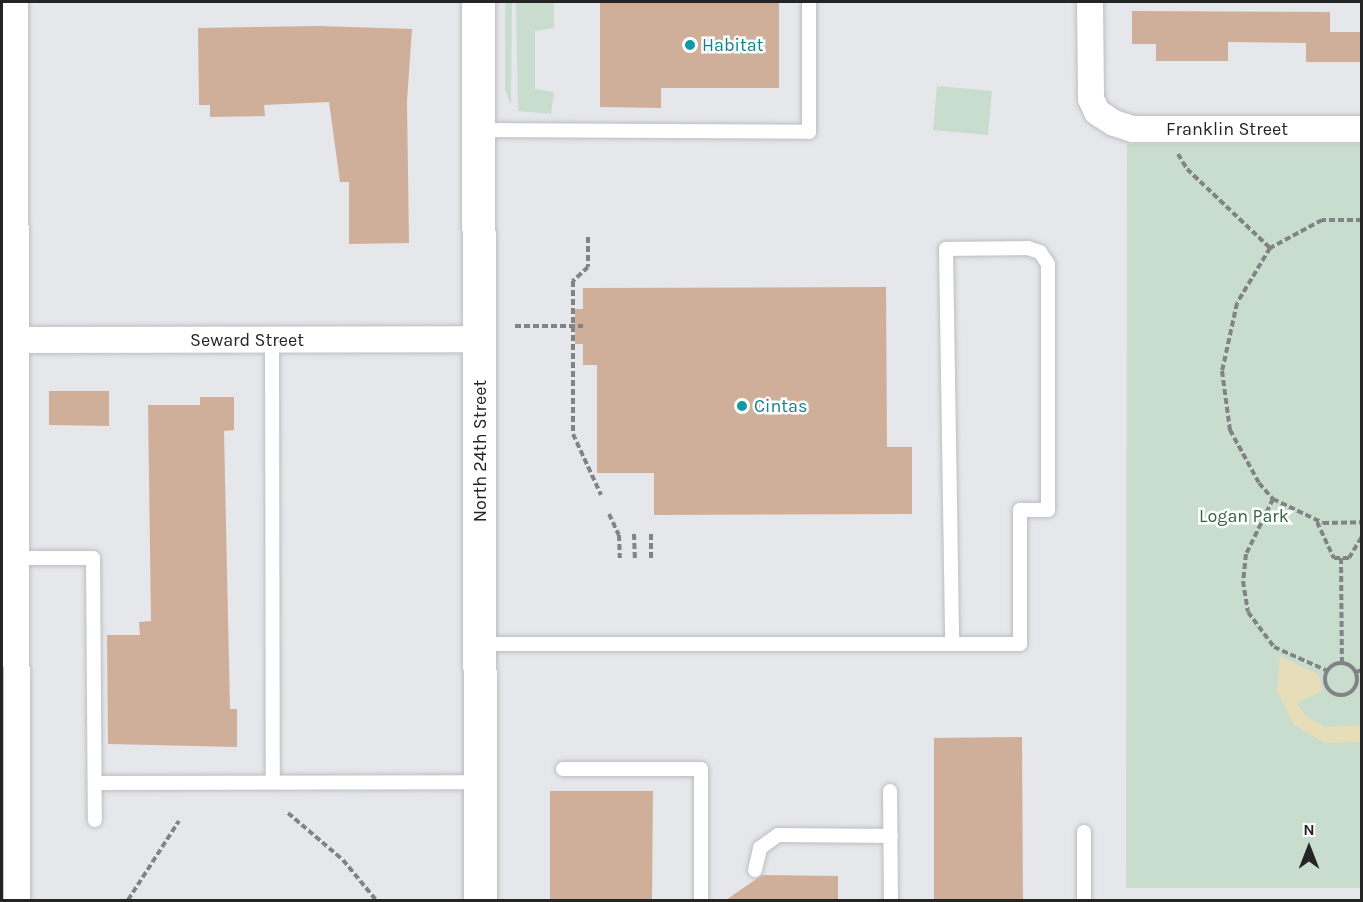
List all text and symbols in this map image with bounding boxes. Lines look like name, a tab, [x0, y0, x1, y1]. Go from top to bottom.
place label: Habitat	[702, 34, 763, 56]
marker: Habitat	[683, 38, 697, 52]
street label: Franklin Street	[1166, 118, 1288, 140]
street label: Seward Street	[190, 329, 304, 351]
street label: North 24th Street	[469, 380, 491, 522]
place label: Cintas	[754, 395, 807, 417]
marker: Cintas	[735, 399, 749, 413]
park label: Logan Park	[1199, 505, 1289, 527]
north arrow	[1279, 818, 1339, 878]
text: N	[1303, 820, 1315, 839]

